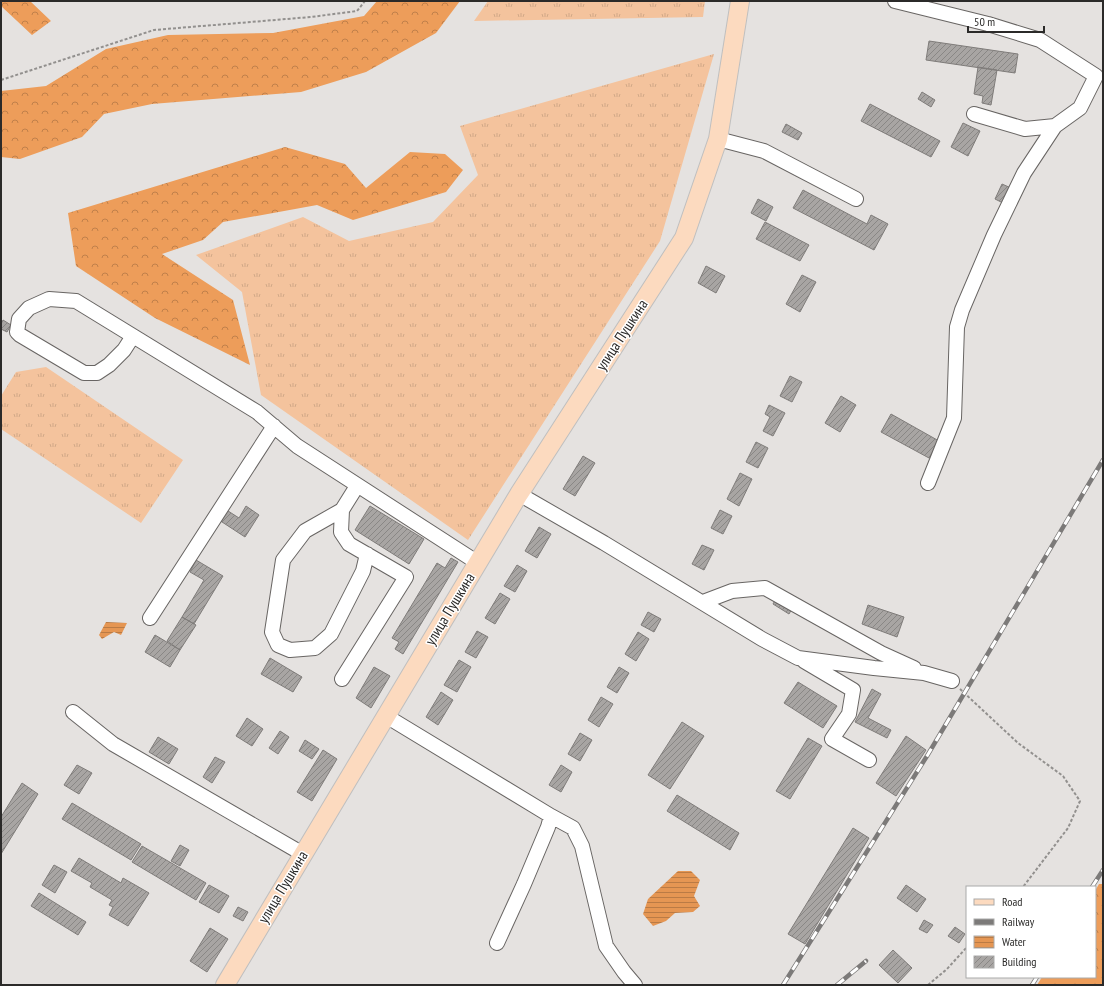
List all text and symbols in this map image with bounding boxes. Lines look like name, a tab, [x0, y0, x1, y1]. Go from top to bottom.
scale bar	[968, 8, 1044, 34]
text: 50 m	[974, 14, 995, 29]
street label: улица Пушкина	[591, 295, 652, 374]
street label: улица Пушкина	[420, 569, 479, 648]
street label: улица Пушкина	[253, 847, 312, 926]
legend	[966, 886, 1096, 978]
text: Road	[1002, 894, 1022, 909]
text: Railway	[1002, 914, 1035, 929]
text: Water	[1002, 934, 1027, 949]
text: Building	[1002, 954, 1037, 969]

